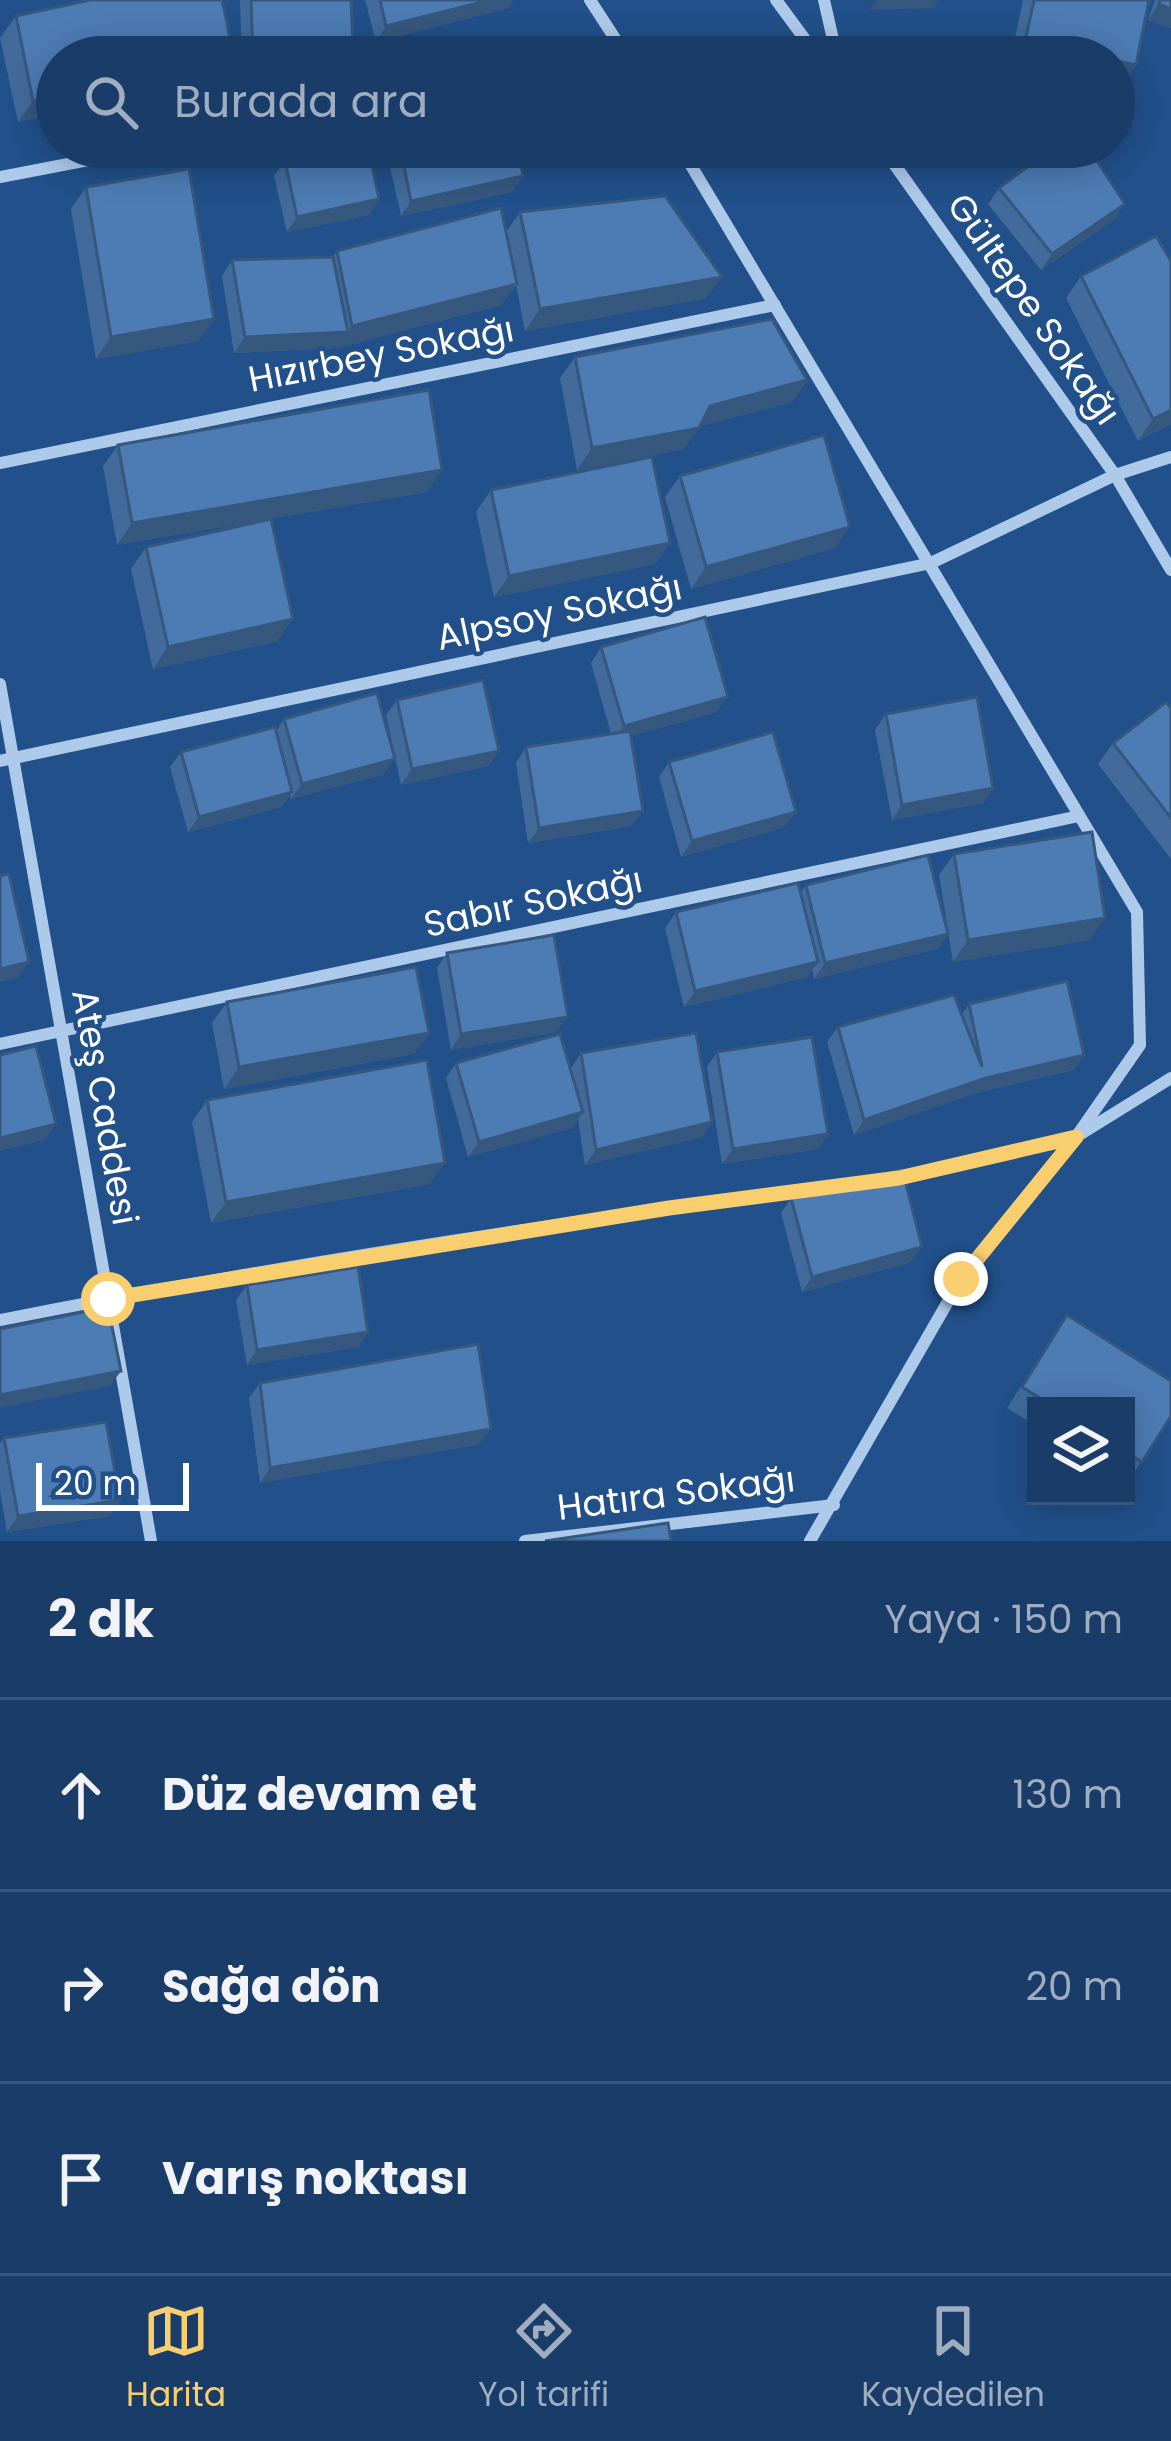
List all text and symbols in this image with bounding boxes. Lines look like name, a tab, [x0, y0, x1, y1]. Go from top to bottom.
search box	[36, 36, 1135, 168]
icon: search	[78, 69, 144, 135]
text: Burada ara	[174, 70, 428, 133]
street label: Gültepe Sokağı	[935, 183, 1133, 435]
street label: Hızırbey Sokağı	[244, 303, 518, 405]
street label: Alpsoy Sokağı	[432, 561, 686, 663]
street label: Sabır Sokağı	[419, 854, 647, 950]
street label: Ateş Caddesi	[59, 985, 151, 1229]
route end	[934, 1252, 988, 1306]
route start	[81, 1272, 135, 1326]
map controls	[1027, 1397, 1135, 1505]
button: layers	[1027, 1397, 1135, 1505]
street label: Hatıra Sokağı	[554, 1453, 798, 1533]
scale bar	[36, 1457, 189, 1510]
text: 20 m	[54, 1460, 137, 1507]
text: 2 dk	[48, 1583, 154, 1655]
text: Yaya · 150 m	[884, 1592, 1123, 1647]
icon: ahead	[48, 1762, 114, 1828]
text: Düz devam et	[162, 1763, 477, 1826]
text: 130 m	[1012, 1767, 1123, 1822]
icon: right	[48, 1954, 114, 2020]
text: Sağa dön	[162, 1955, 380, 2018]
text: 20 m	[1025, 1959, 1123, 2014]
icon: arrive	[48, 2146, 114, 2212]
text: Varış noktası	[162, 2147, 469, 2210]
tab: Harita	[126, 2298, 226, 2420]
tab: Yol tarifi	[478, 2298, 609, 2420]
tab: Kaydedilen	[861, 2298, 1045, 2420]

